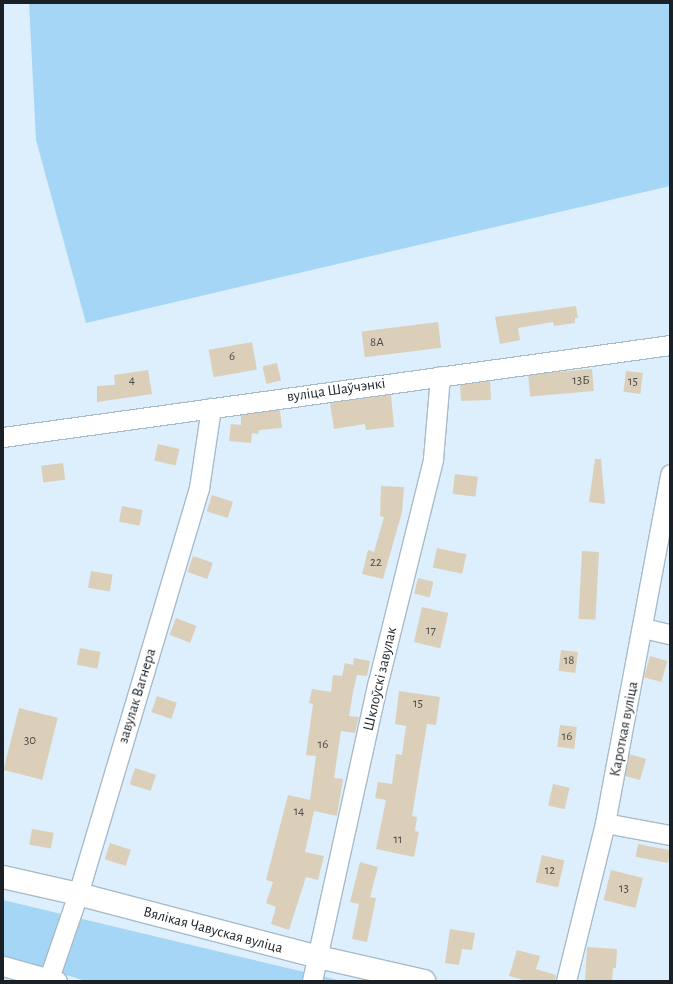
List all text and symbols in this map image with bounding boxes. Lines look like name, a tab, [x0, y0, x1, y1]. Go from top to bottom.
house number: 8А	[370, 335, 384, 351]
house number: 6	[229, 349, 235, 365]
house number: 4	[129, 373, 135, 389]
house number: 13Б	[572, 373, 590, 389]
street label: вуліца Шаўчэнкі	[286, 374, 386, 406]
house number: 15	[628, 374, 638, 390]
house number: 22	[370, 555, 382, 571]
house number: 17	[426, 623, 436, 639]
street label: Шклоўскі завулак	[359, 625, 401, 733]
street label: завулак Вагнера	[114, 646, 160, 746]
house number: 18	[564, 653, 574, 669]
street label: Кароткая вуліца	[606, 680, 642, 778]
house number: 15	[413, 696, 423, 712]
house number: 16	[562, 729, 572, 745]
house number: 30	[24, 733, 36, 749]
house number: 16	[318, 737, 328, 753]
house number: 14	[294, 804, 304, 820]
house number: 11	[394, 832, 402, 848]
house number: 12	[545, 863, 555, 879]
house number: 13	[619, 881, 629, 897]
street label: Вялікая Чавуская вуліца	[141, 903, 285, 957]

